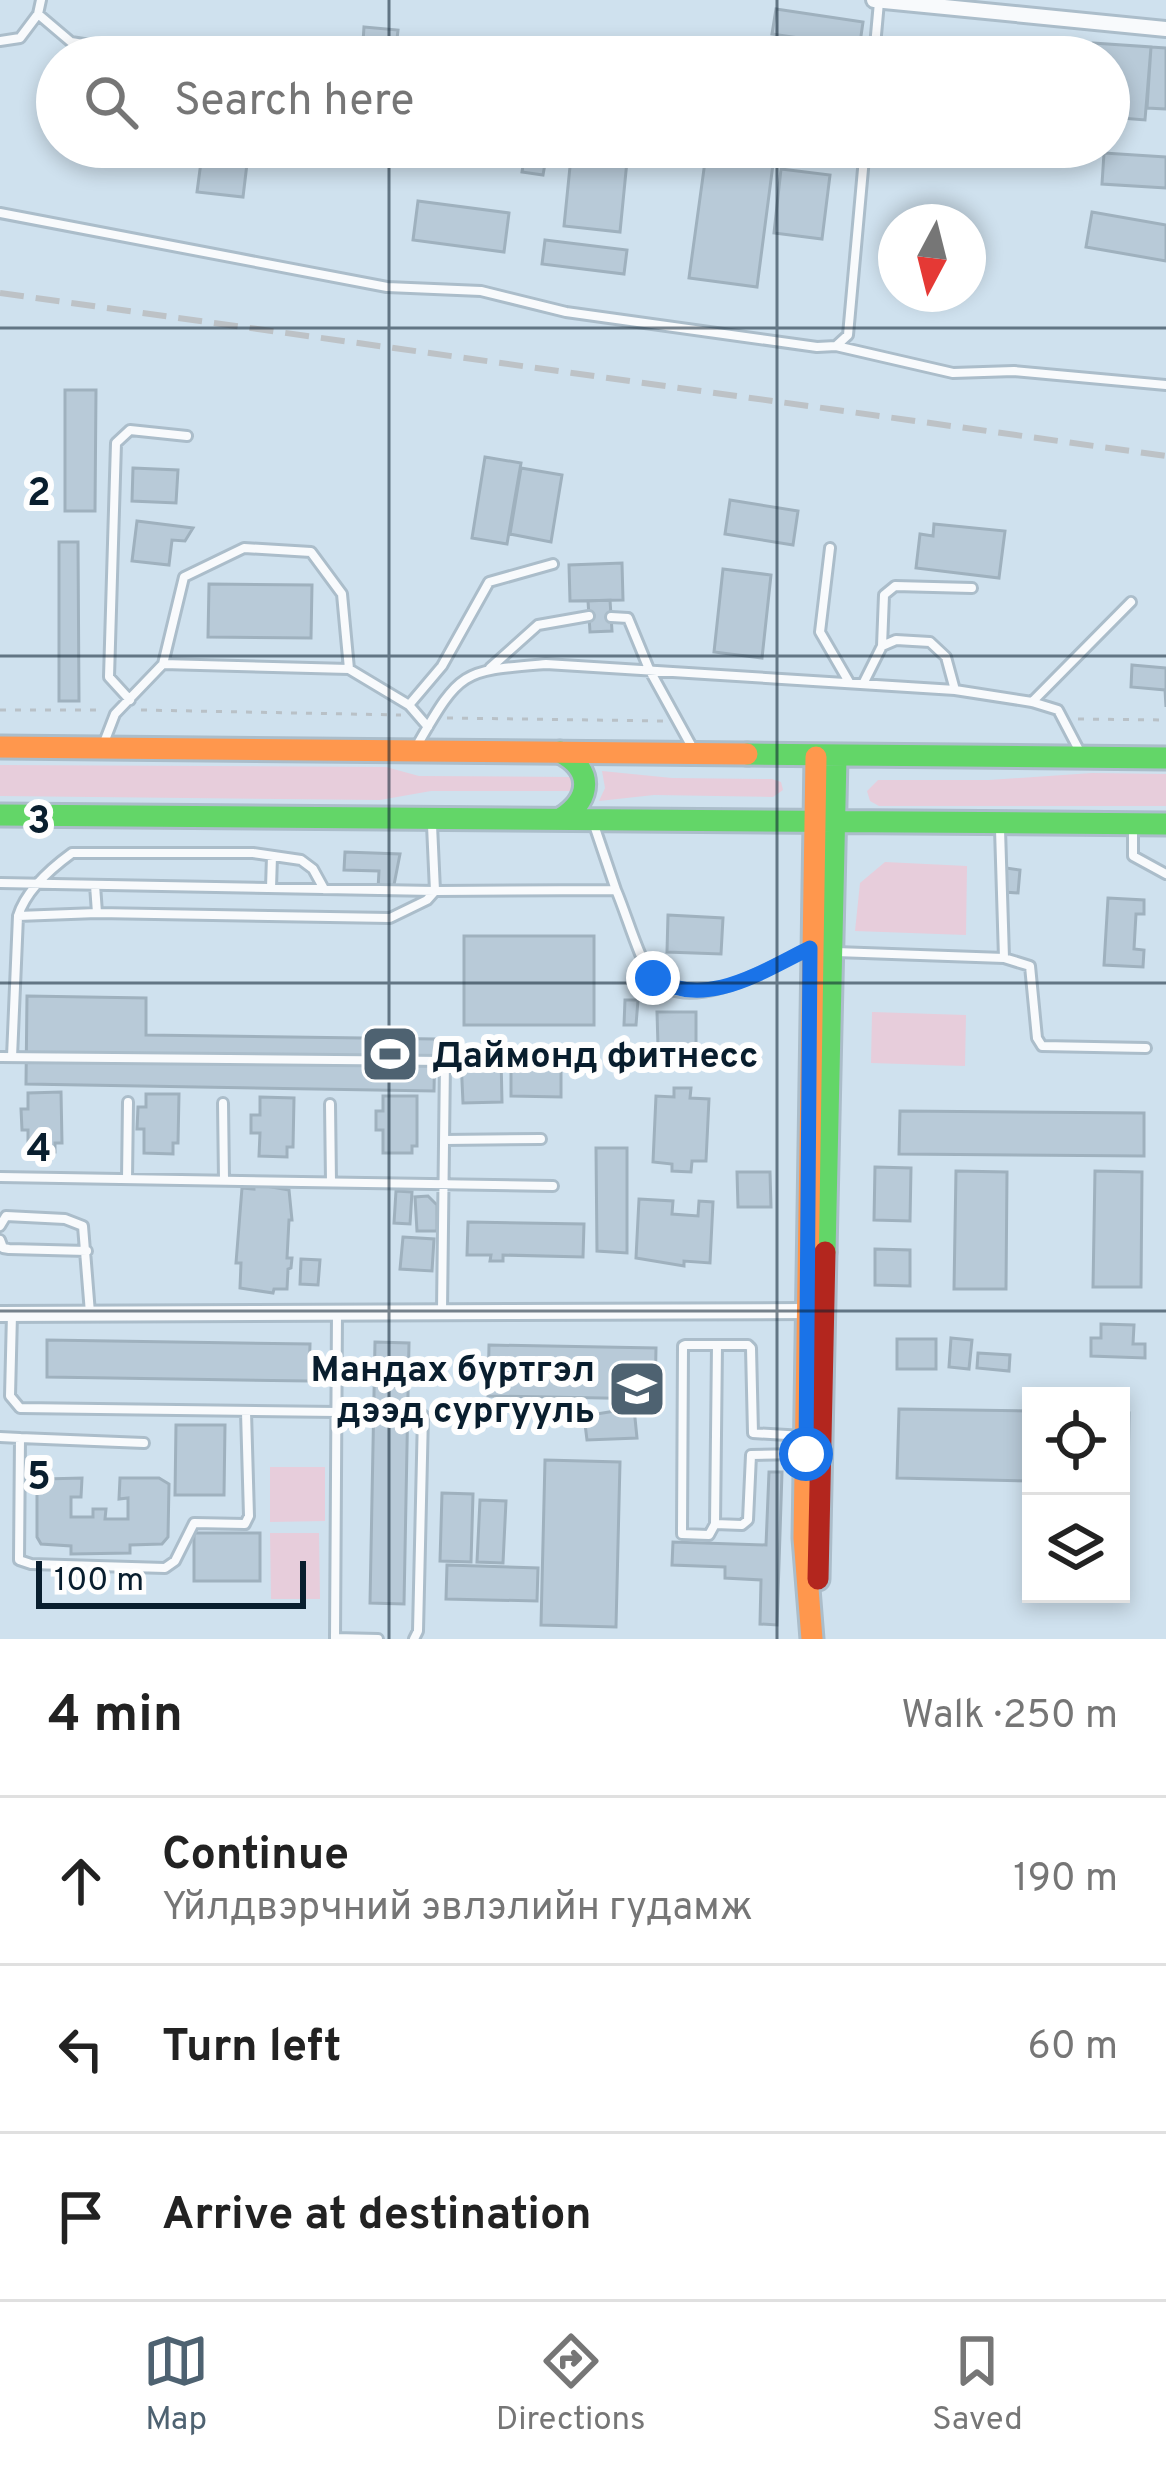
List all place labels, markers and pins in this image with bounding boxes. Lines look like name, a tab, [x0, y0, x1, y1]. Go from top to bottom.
sports icon: Даймонд фитнесс	[359, 1023, 421, 1085]
place label: Даймонд фитнесс	[432, 1035, 759, 1081]
place label: Мандах бүртгэл дээд сургууль	[311, 1349, 595, 1436]
school or university icon: Мандах бүртгэл дээд сургууль	[606, 1358, 668, 1420]

